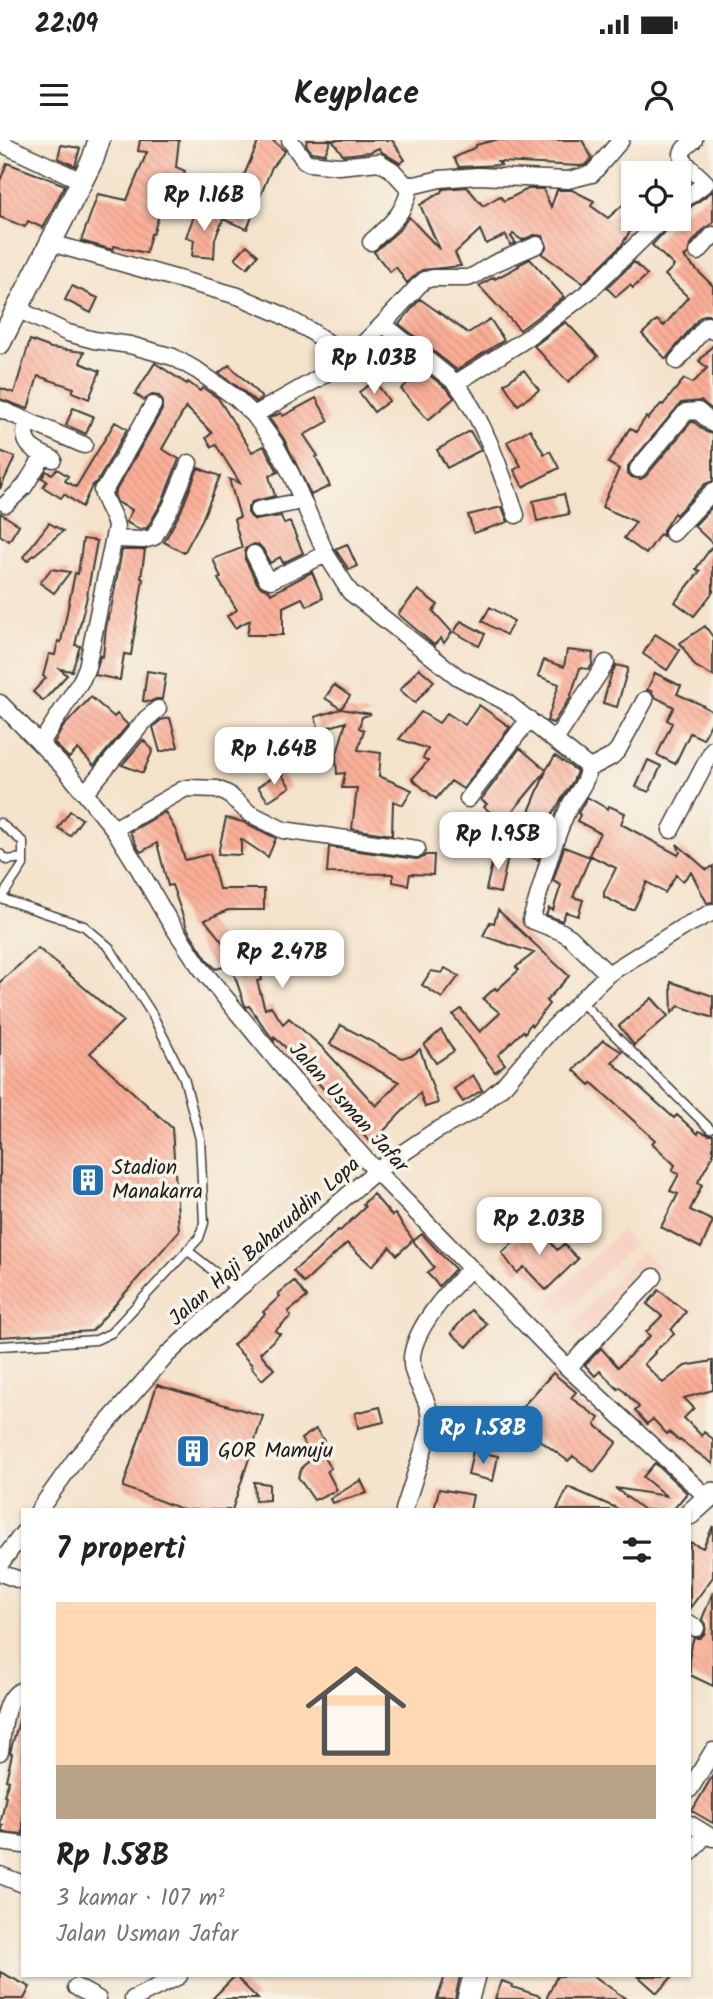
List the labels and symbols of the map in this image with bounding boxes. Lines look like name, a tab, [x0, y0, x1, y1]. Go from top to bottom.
pin: Rp 1.16B	[132, 174, 276, 233]
pin: Rp 1.03B	[302, 336, 446, 396]
pin: Rp 1.64B	[202, 728, 346, 787]
pin: Rp 1.95B	[426, 812, 570, 872]
pin: Rp 2.47B	[210, 930, 354, 990]
street label: Jalan Usman Jafar	[280, 1035, 417, 1182]
street label: Jalan Haji Baharuddin Lopa	[162, 1149, 368, 1335]
place label: Stadion Manakarra	[112, 1152, 203, 1209]
building icon: Stadion Manakarra	[69, 1161, 107, 1199]
pin: Rp 2.03B	[467, 1198, 611, 1257]
pin: Rp 1.58B	[411, 1406, 555, 1466]
building icon: GOR Mamuju	[174, 1432, 212, 1470]
place label: GOR Mamuju	[218, 1435, 333, 1468]

